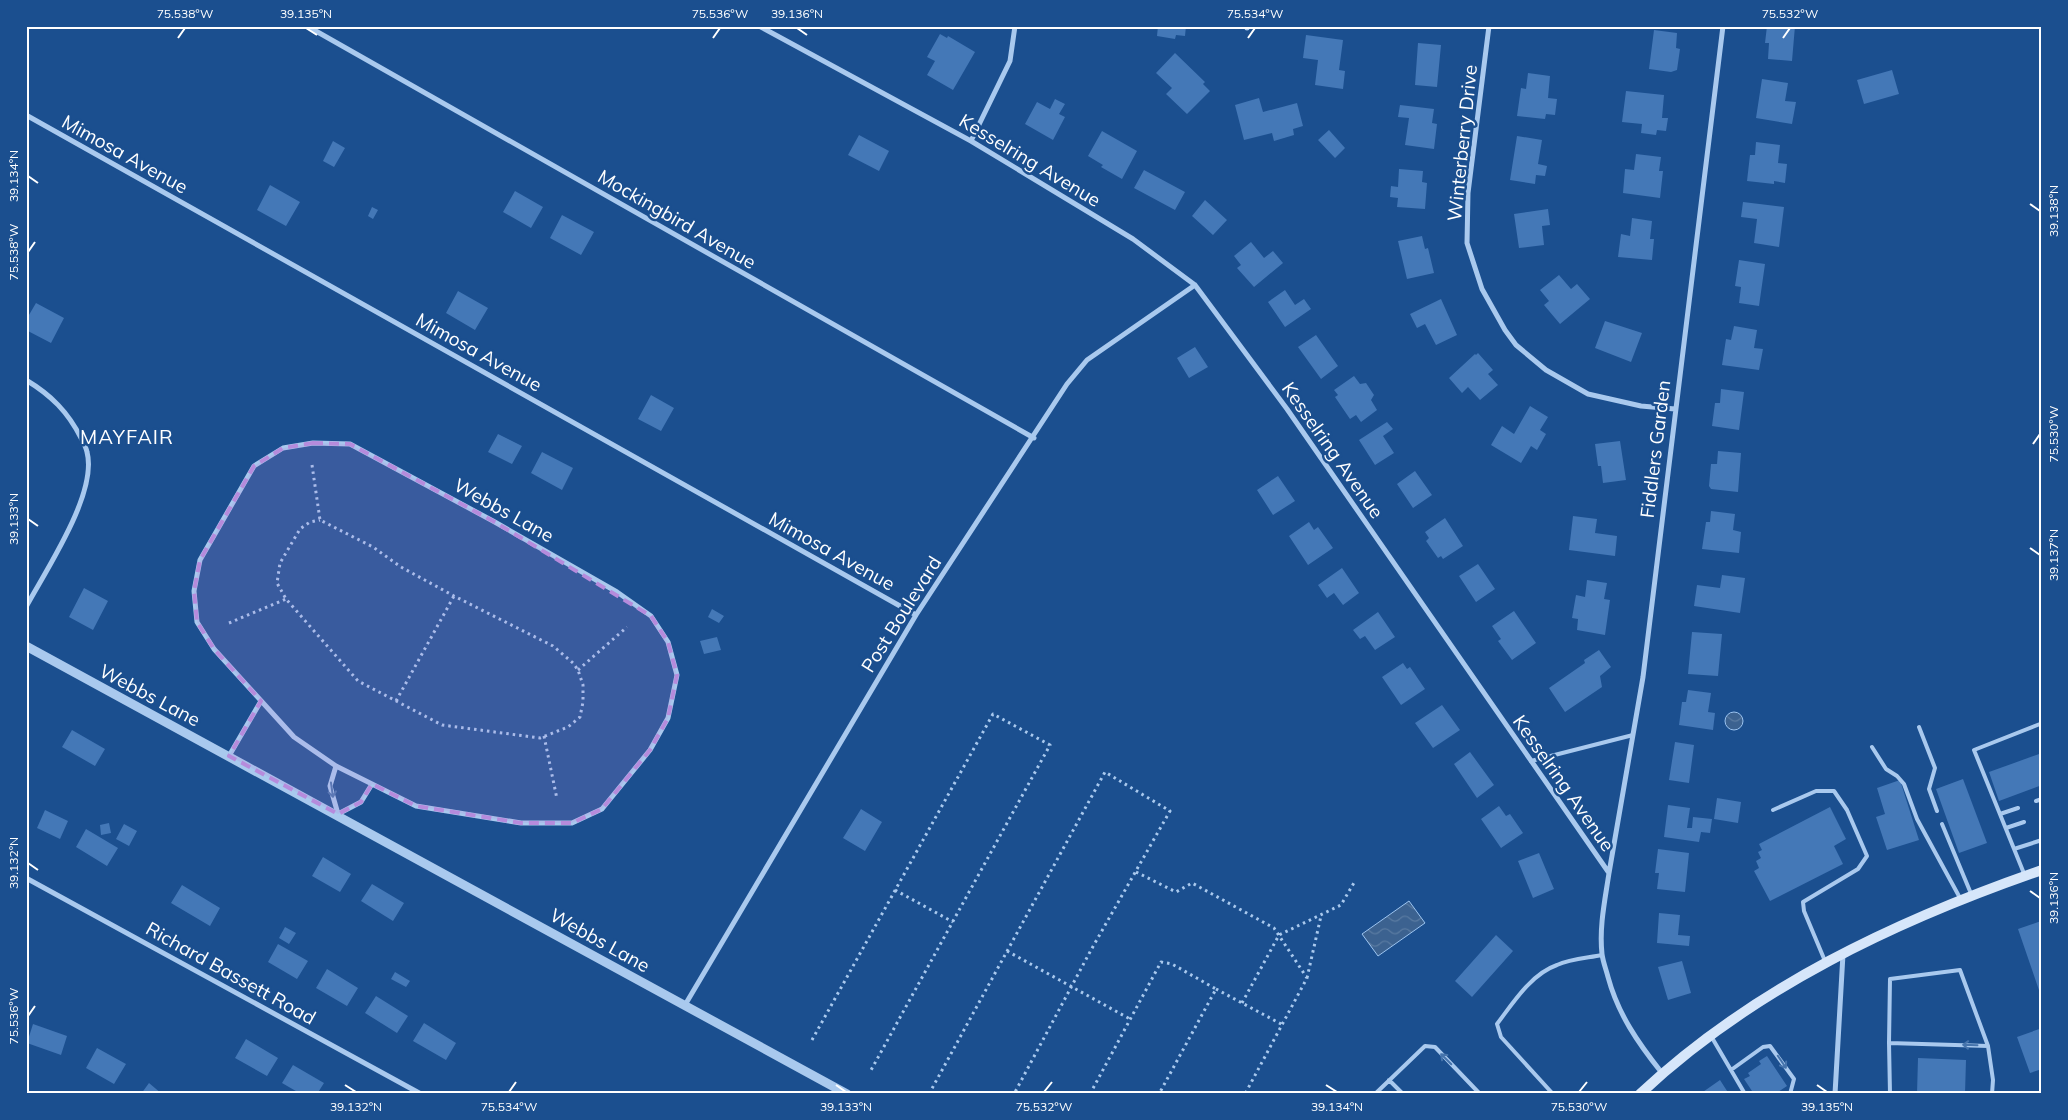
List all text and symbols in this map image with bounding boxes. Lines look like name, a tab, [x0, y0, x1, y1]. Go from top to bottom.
text: 75.538°W	[157, 6, 213, 21]
text: 39.135°N	[280, 6, 332, 21]
text: 75.536°W	[692, 6, 748, 21]
text: 39.136°N	[771, 6, 823, 21]
text: 75.534°W	[1227, 6, 1283, 21]
text: 75.532°W	[1762, 6, 1818, 21]
street label: Winterberry Drive	[1442, 63, 1482, 223]
street label: Kesselring Avenue	[955, 108, 1105, 212]
street label: Mimosa Avenue	[58, 109, 192, 199]
text: 39.134°N	[6, 150, 21, 202]
street label: Mockingbird Avenue	[594, 164, 760, 274]
text: 39.138°N	[2046, 185, 2061, 237]
text: 75.538°W	[6, 224, 21, 280]
street label: Mimosa Avenue	[412, 307, 546, 397]
street label: Kesselring Avenue	[1277, 377, 1389, 523]
street label: Fiddlers Garden	[1635, 379, 1675, 519]
text: 75.530°W	[2046, 406, 2061, 462]
district label: MAYFAIR	[80, 424, 174, 449]
street label: Webbs Lane	[450, 473, 558, 547]
text: 39.133°N	[6, 493, 21, 545]
street label: Mimosa Avenue	[765, 506, 899, 596]
text: 39.137°N	[2046, 529, 2061, 581]
street label: Post Boulevard	[856, 551, 946, 677]
street label: Webbs Lane	[95, 658, 205, 732]
street label: Kesselring Avenue	[1508, 710, 1620, 856]
one-way arrow	[327, 782, 337, 798]
text: 39.132°N	[6, 837, 21, 889]
text: 39.136°N	[2046, 872, 2061, 924]
street label: Webbs Lane	[546, 903, 654, 977]
street label: Richard Bassett Road	[142, 916, 320, 1030]
text: 75.536°W	[6, 988, 21, 1044]
one-way arrow	[1962, 1040, 1978, 1050]
one-way arrow	[1440, 1053, 1452, 1065]
one-way arrow	[1777, 1054, 1787, 1068]
text: 39.132°N	[330, 1099, 382, 1114]
text: 75.534°W	[481, 1099, 537, 1114]
text: 39.133°N	[820, 1099, 872, 1114]
text: 75.532°W	[1016, 1099, 1072, 1114]
text: 39.134°N	[1311, 1099, 1363, 1114]
text: 75.530°W	[1551, 1099, 1607, 1114]
text: 39.135°N	[1801, 1099, 1853, 1114]

